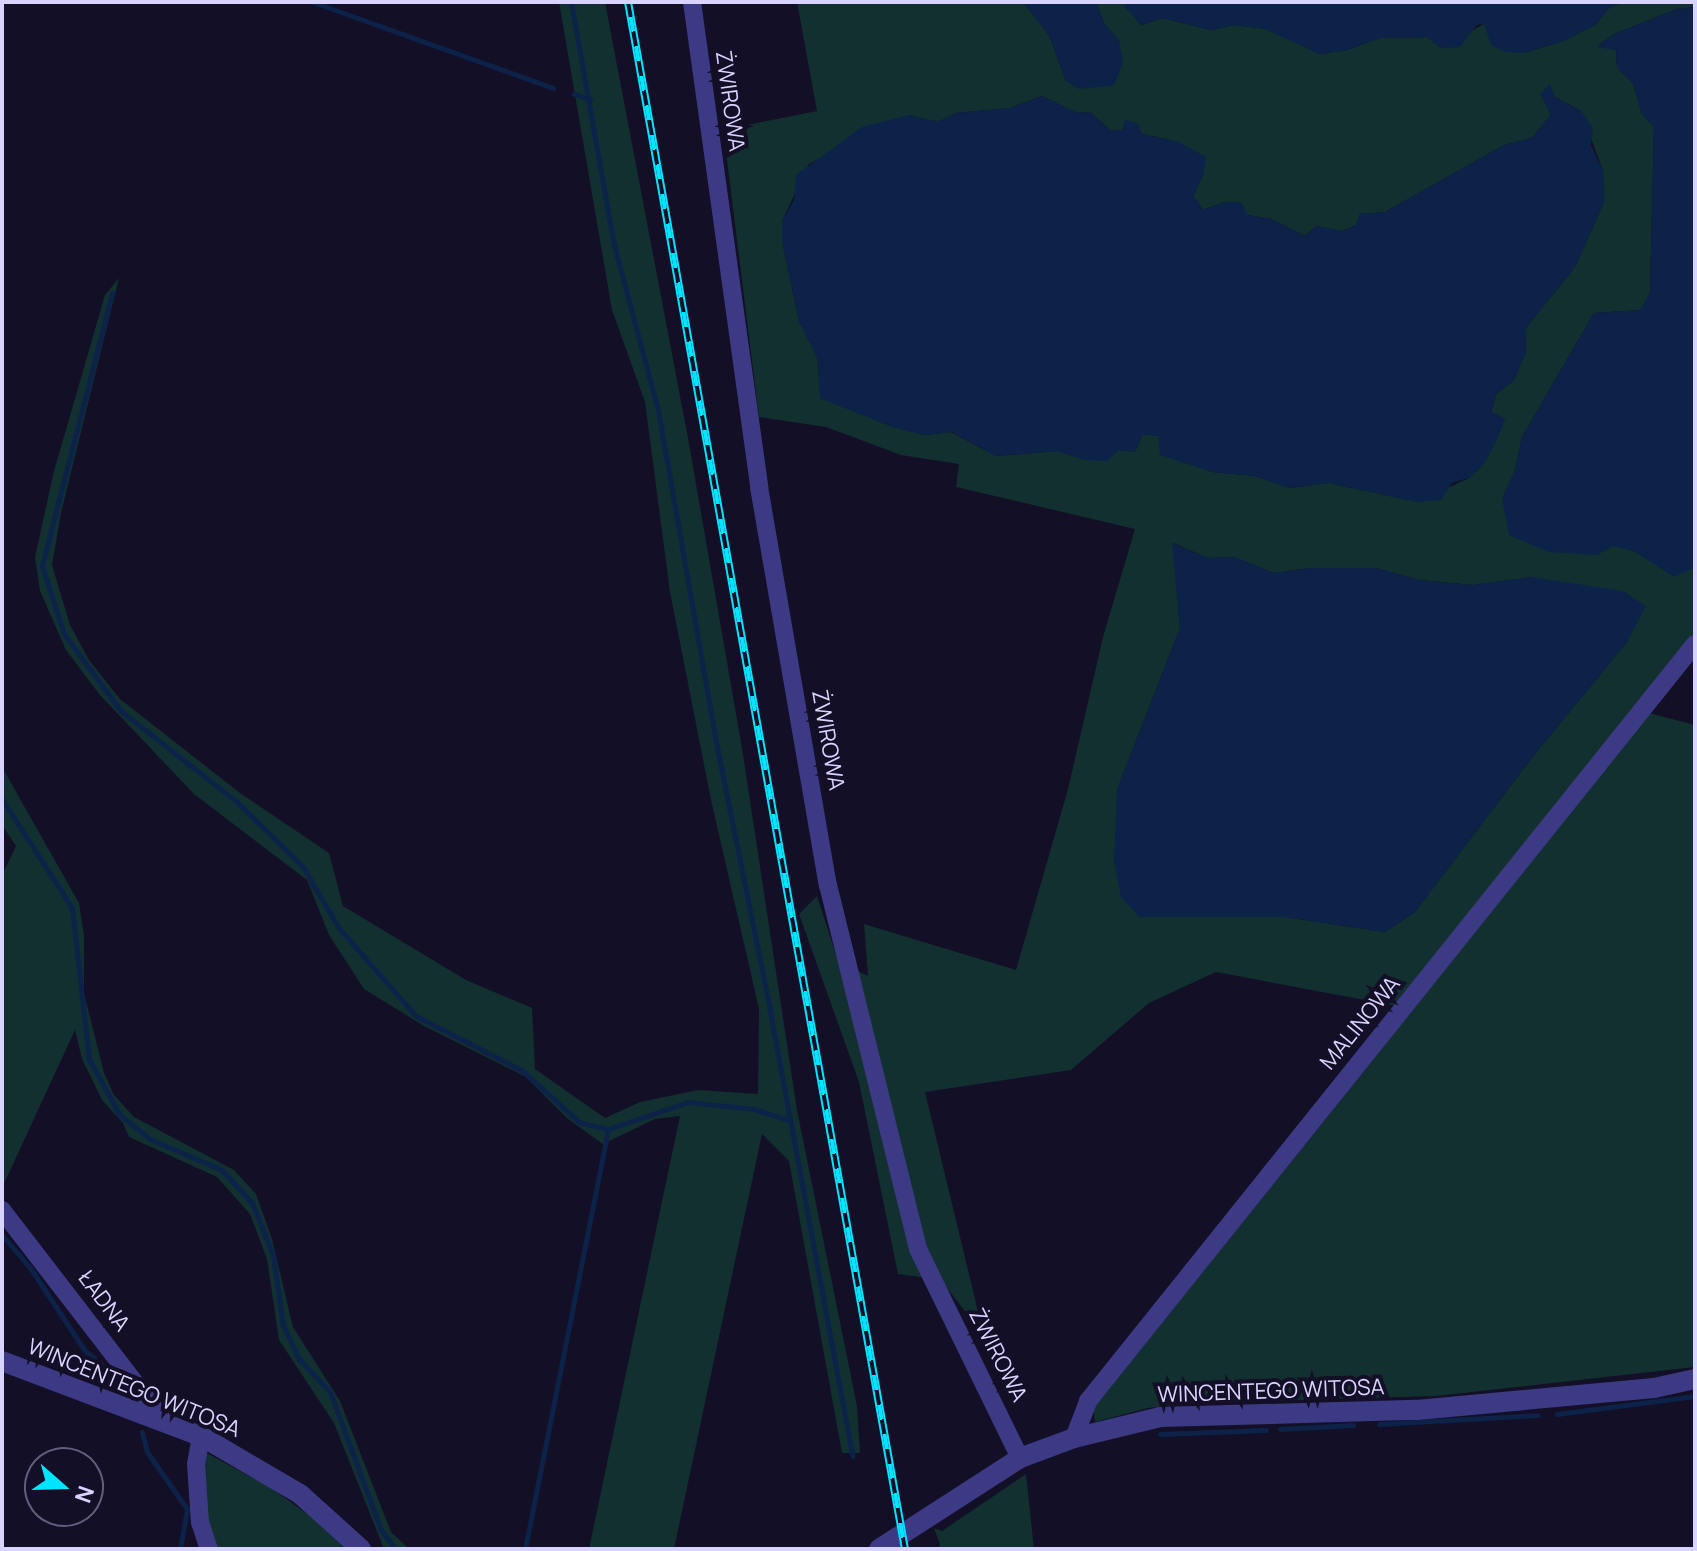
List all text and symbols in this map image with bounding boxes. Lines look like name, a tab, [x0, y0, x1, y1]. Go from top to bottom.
street label: ŻWIROWA	[710, 49, 750, 153]
street label: ŻWIROWA	[806, 688, 850, 792]
street label: MALINOWA	[1314, 971, 1406, 1075]
street label: ŁADNA	[73, 1265, 135, 1337]
street label: ŻWIROWA	[963, 1304, 1033, 1406]
street label: WINCENTEGO WITOSA	[24, 1333, 244, 1443]
street label: WINCENTEGO WITOSA	[1157, 1374, 1385, 1408]
north arrow	[24, 1447, 104, 1527]
text: N	[68, 1482, 101, 1507]

